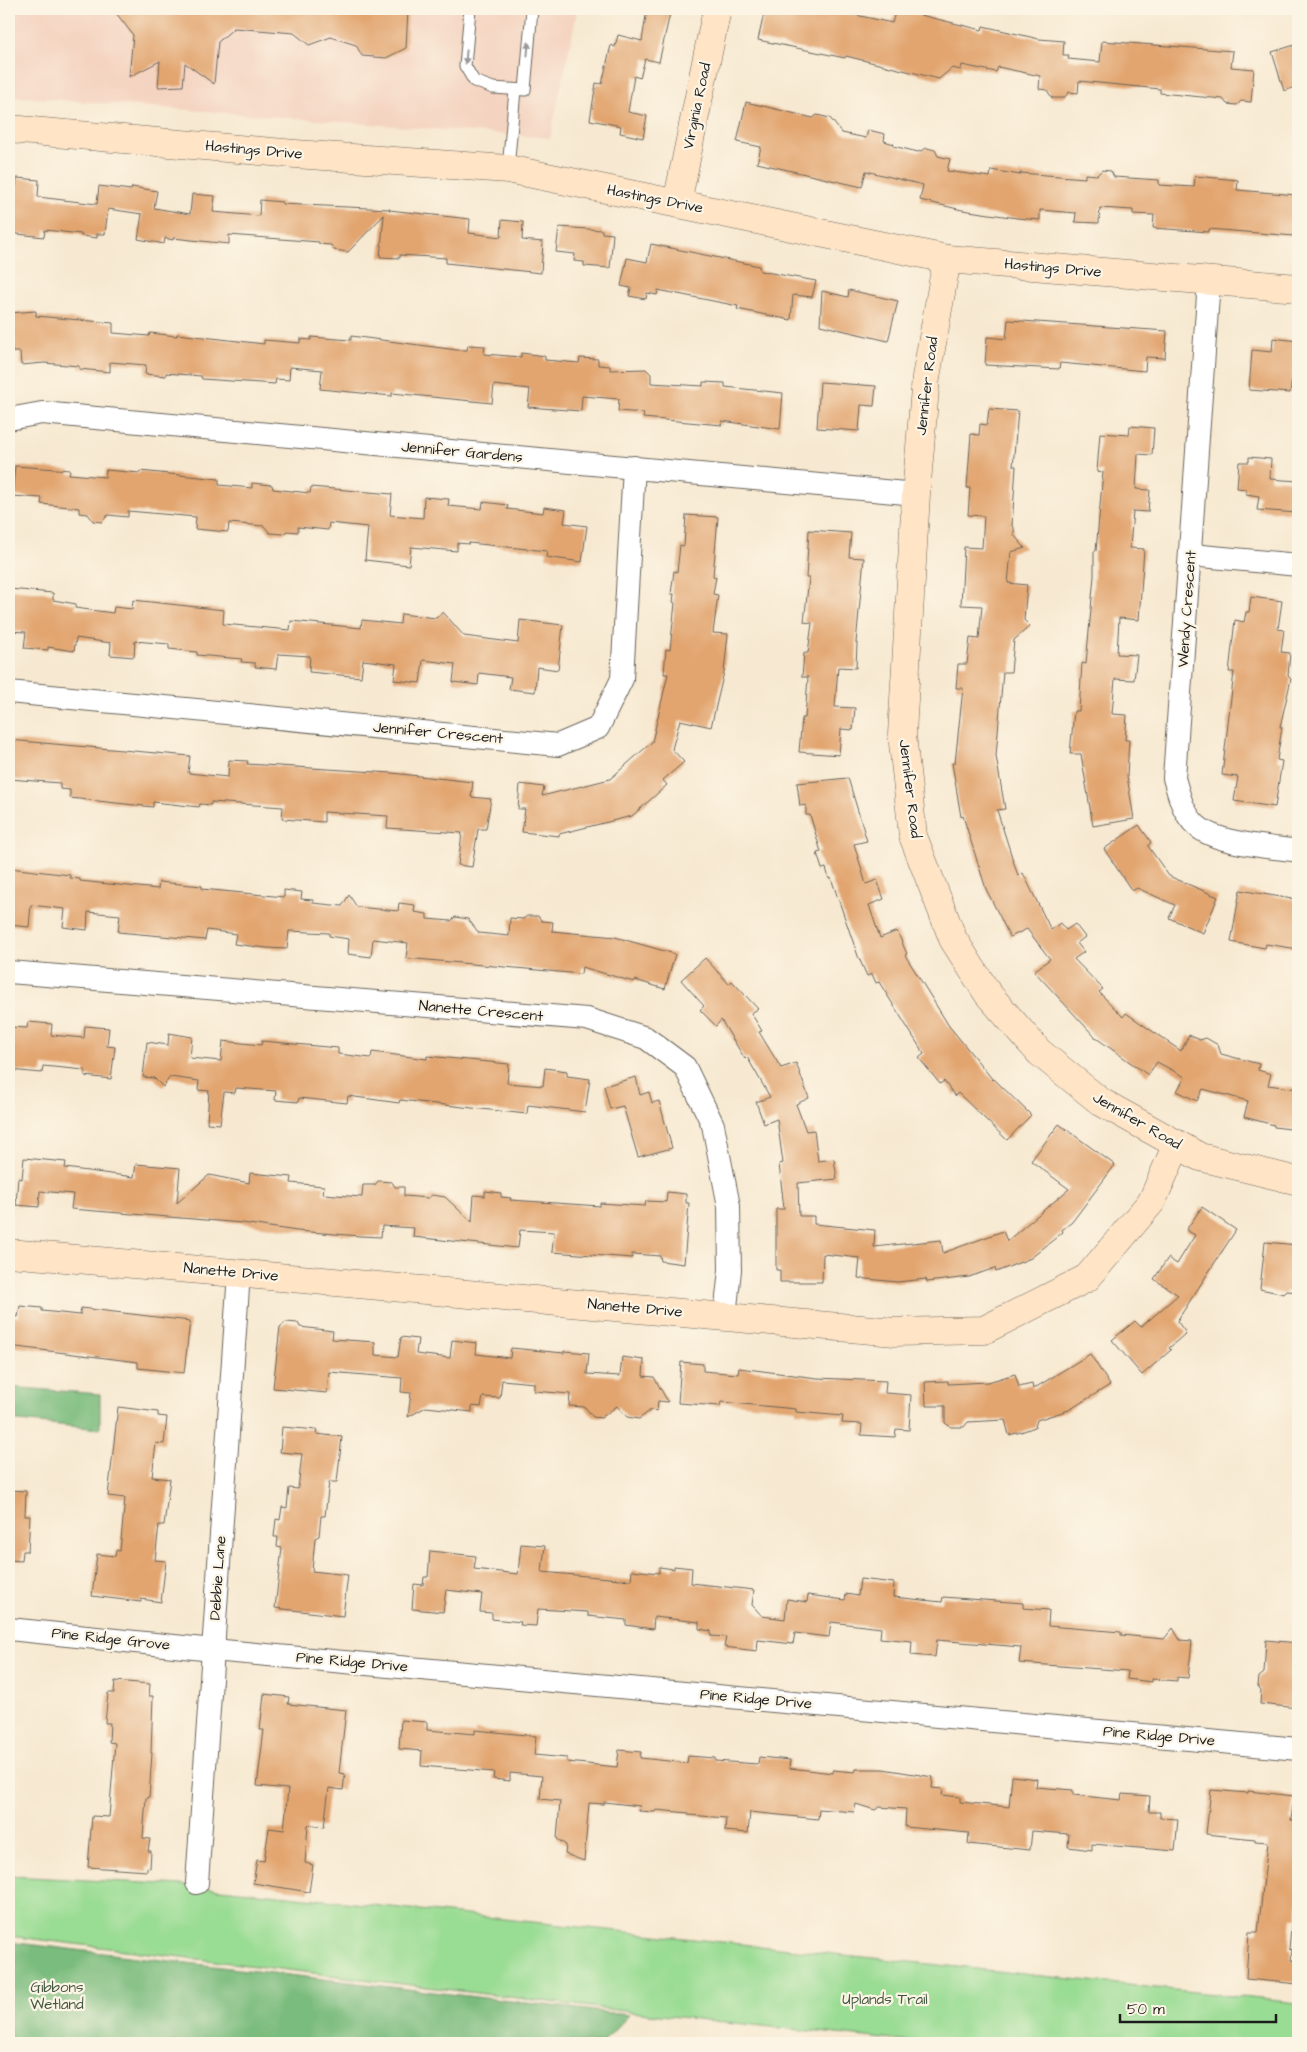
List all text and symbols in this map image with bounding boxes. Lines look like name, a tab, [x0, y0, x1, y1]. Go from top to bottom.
one-way arrow	[525, 41, 533, 57]
one-way arrow	[461, 50, 469, 66]
street label: Virginia Road	[678, 61, 717, 151]
street label: Hastings Drive	[204, 135, 303, 166]
street label: Hastings Drive	[605, 179, 705, 220]
street label: Hastings Drive	[1003, 253, 1102, 284]
street label: Jennifer Road	[911, 335, 943, 436]
street label: Jennifer Gardens	[400, 436, 524, 468]
street label: Wendy Crescent	[1172, 550, 1203, 668]
street label: Jennifer Crescent	[372, 717, 504, 749]
street label: Jennifer Road	[894, 739, 926, 840]
street label: Nanette Crescent	[418, 995, 544, 1027]
street label: Jennifer Road	[1089, 1087, 1185, 1155]
street label: Nanette Drive	[183, 1257, 279, 1287]
street label: Nanette Drive	[587, 1293, 683, 1323]
street label: Debbie Lane	[205, 1535, 231, 1621]
street label: Pine Ridge Grove	[51, 1622, 171, 1657]
street label: Pine Ridge Drive	[295, 1647, 409, 1678]
street label: Pine Ridge Drive	[699, 1684, 813, 1715]
street label: Pine Ridge Drive	[1102, 1721, 1216, 1752]
park label: Gibbons Wetland	[30, 1977, 84, 2015]
park label: Uplands Trail	[842, 1989, 928, 2010]
scale bar	[1120, 1992, 1276, 2024]
text: 50 m	[1127, 1999, 1165, 2020]

